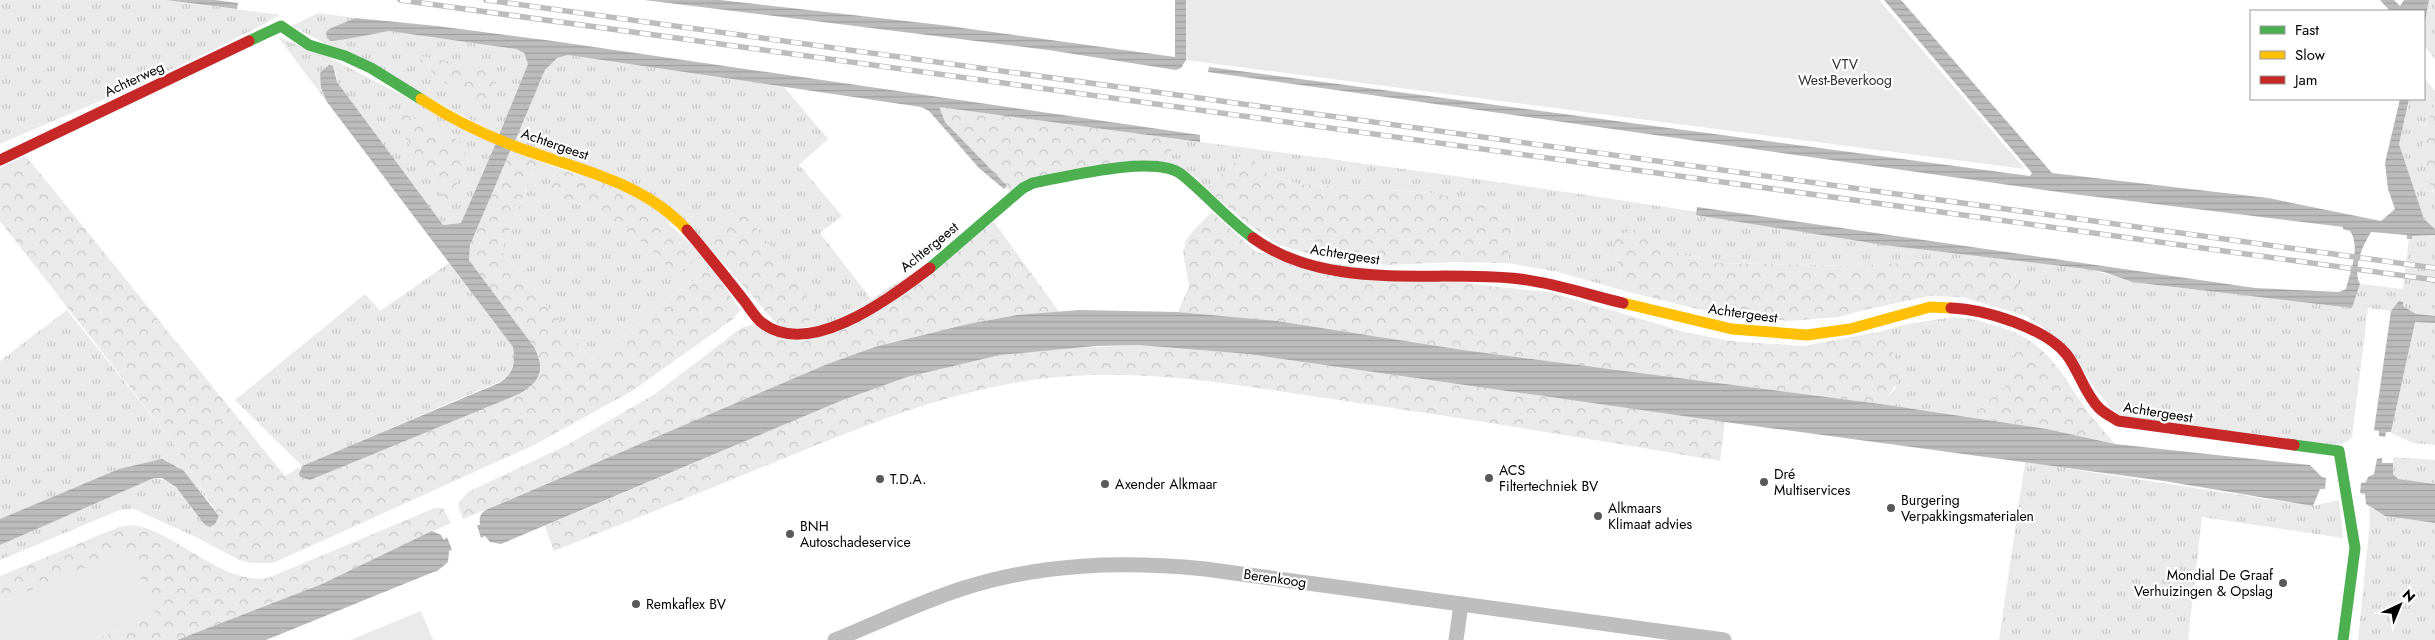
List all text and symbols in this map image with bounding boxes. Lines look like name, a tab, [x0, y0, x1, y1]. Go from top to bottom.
legend	[2250, 10, 2425, 100]
text: Fast	[2295, 19, 2319, 41]
text: Slow	[2295, 44, 2326, 66]
park label: VTV West-Beverkoog	[1798, 54, 1892, 90]
street label: Achterweg	[101, 57, 167, 101]
text: Jam	[2293, 69, 2318, 91]
street label: Achtergeest	[519, 123, 592, 165]
street label: Achtergeest	[896, 217, 963, 277]
street label: Achtergeest	[1309, 239, 1382, 269]
street label: Achtergeest	[1707, 298, 1780, 328]
street label: Achtergeest	[2122, 397, 2195, 427]
place label: ACS Filtertechniek BV	[1499, 460, 1599, 496]
place label: Dré Multiservices	[1774, 464, 1851, 500]
place label: T.D.A.	[890, 469, 926, 489]
marker: ACS Filtertechniek BV	[1483, 472, 1495, 484]
marker: T.D.A.	[874, 473, 886, 485]
place label: Axender Alkmaar	[1115, 474, 1217, 494]
marker: Dré Multiservices	[1758, 476, 1770, 488]
marker: Axender Alkmaar	[1099, 478, 1111, 490]
place label: Burgering Verpakkingsmaterialen	[1901, 490, 2034, 526]
place label: Alkmaars Klimaat advies	[1608, 498, 1692, 534]
marker: Burgering Verpakkingsmaterialen	[1885, 502, 1897, 514]
marker: Alkmaars Klimaat advies	[1592, 510, 1604, 522]
place label: BNH Autoschadeservice	[800, 516, 911, 552]
marker: BNH Autoschadeservice	[784, 528, 796, 540]
street label: Berenkoog	[1242, 564, 1308, 592]
place label: Mondial De Graaf Verhuizingen & Opslag	[2134, 565, 2274, 601]
marker: Mondial De Graaf Verhuizingen & Opslag	[2277, 577, 2289, 589]
north arrow	[2375, 580, 2425, 630]
text: N	[2398, 585, 2420, 607]
place label: Remkaflex BV	[646, 594, 727, 614]
marker: Remkaflex BV	[630, 598, 642, 610]

